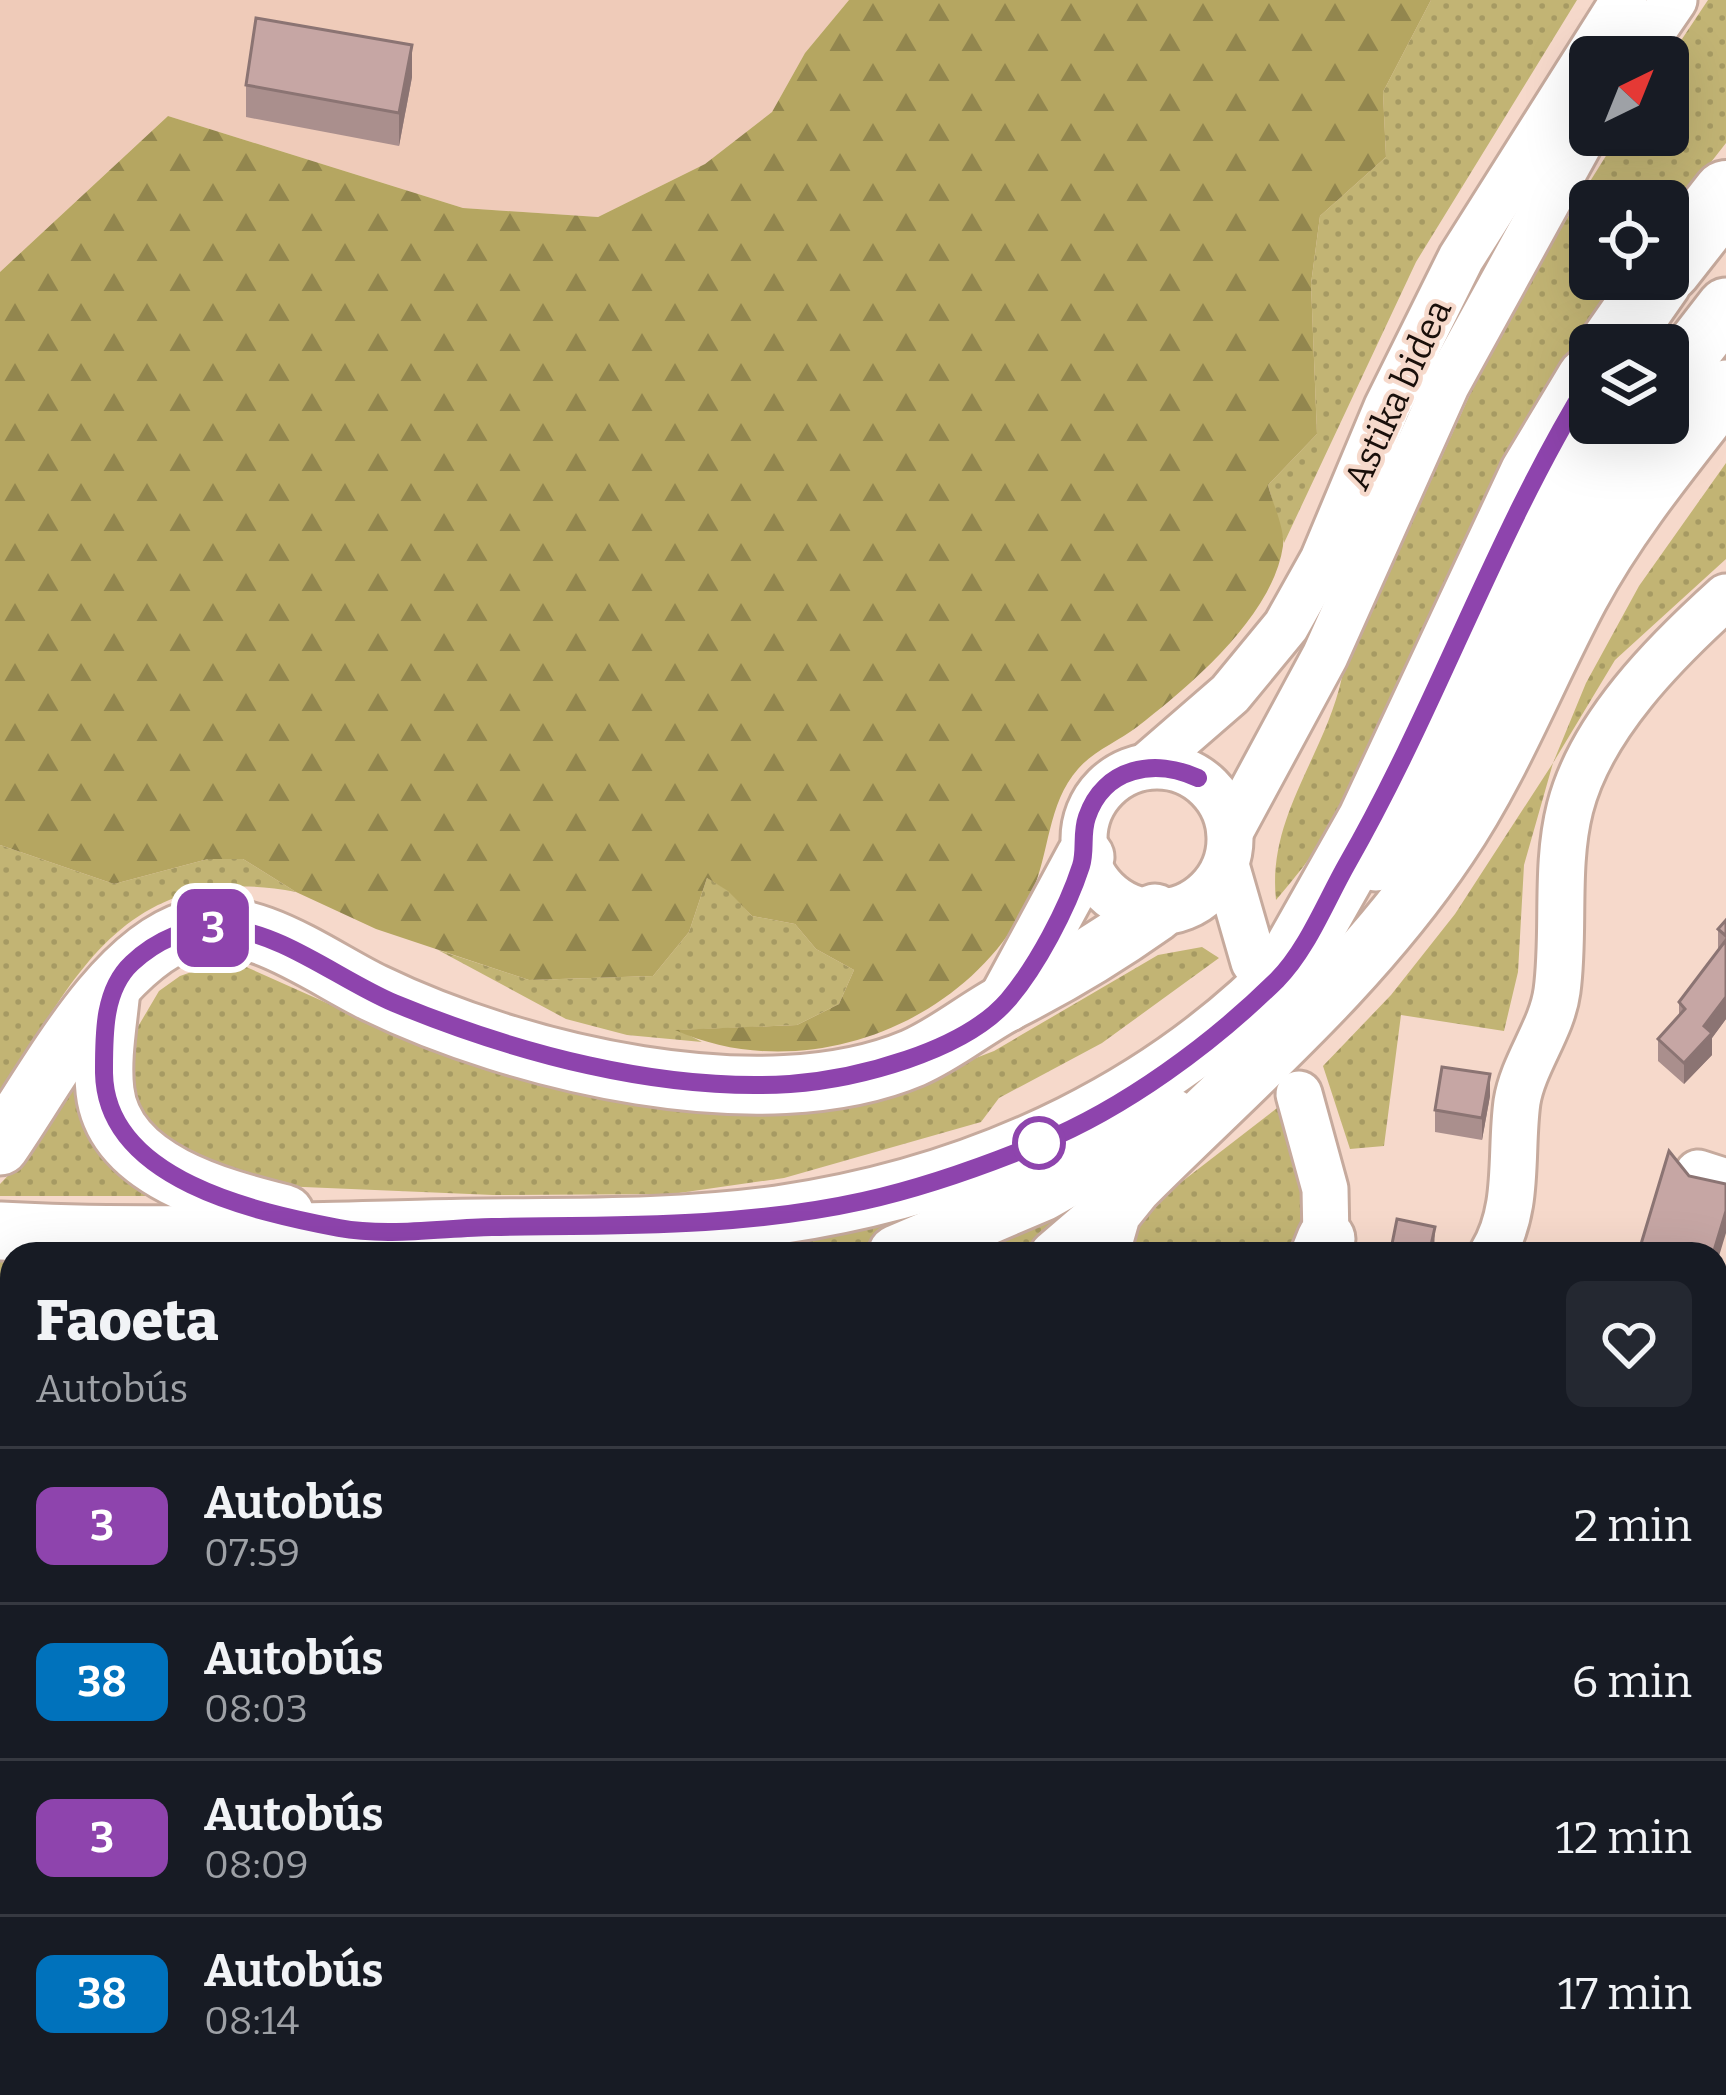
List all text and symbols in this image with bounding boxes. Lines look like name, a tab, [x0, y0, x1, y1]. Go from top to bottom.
north arrow	[1569, 36, 1689, 156]
map controls	[1569, 36, 1689, 444]
button: locate	[1569, 180, 1689, 300]
street label: Astika bidea	[1335, 292, 1461, 496]
button: layers	[1569, 324, 1689, 444]
line badge: 3	[174, 889, 252, 967]
text: 3	[201, 903, 225, 953]
unlabelled marker	[1014, 1118, 1064, 1168]
button: heart	[1566, 1281, 1692, 1407]
text: Faoeta	[36, 1287, 218, 1355]
text: Autobús	[36, 1366, 188, 1412]
text: Autobús	[204, 1476, 384, 1530]
text: 2 min	[1574, 1499, 1692, 1553]
text: 3	[90, 1501, 114, 1551]
text: 07:59	[204, 1530, 300, 1576]
text: Autobús	[204, 1632, 384, 1686]
text: 6 min	[1572, 1655, 1692, 1709]
text: 38	[77, 1657, 127, 1707]
text: 08:03	[204, 1686, 308, 1732]
text: Autobús	[204, 1788, 384, 1842]
text: 12 min	[1555, 1811, 1692, 1865]
text: 3	[90, 1813, 114, 1863]
text: 08:09	[204, 1842, 309, 1888]
text: Autobús	[204, 1944, 384, 1998]
text: 17 min	[1558, 1967, 1692, 2021]
text: 38	[77, 1969, 127, 2019]
text: 08:14	[204, 1998, 299, 2044]

